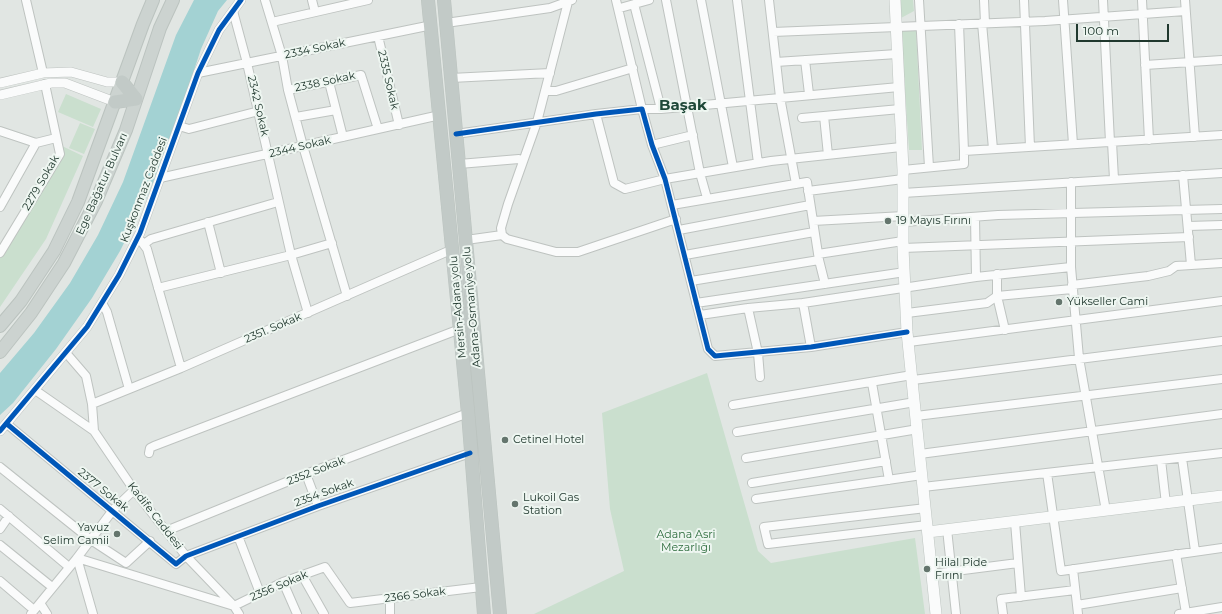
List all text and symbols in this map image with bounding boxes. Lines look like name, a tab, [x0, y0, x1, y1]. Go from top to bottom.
scale bar	[1078, 16, 1171, 42]
text: 100 m	[1083, 23, 1119, 38]
street label: 2334 Sokak	[283, 36, 347, 62]
street label: 2335 Sokak	[375, 49, 401, 111]
street label: 2338 Sokak	[293, 69, 357, 95]
street label: 2342 Sokak	[245, 74, 271, 138]
district label: Başak	[659, 97, 707, 115]
street label: Ege Bağatur Bulvarı	[74, 131, 130, 237]
street label: 2344 Sokak	[268, 133, 332, 161]
street label: Kuşkonmaz Caddesi	[118, 135, 170, 245]
street label: 2279 Sokak	[20, 153, 62, 213]
place label: 19 Mayıs Fırını	[896, 214, 971, 228]
marker: 19 Mayıs Fırını	[883, 216, 893, 226]
street label: Adana-Osmaniye yolu	[460, 246, 484, 368]
street label: Mersin-Adana yolu	[447, 255, 469, 359]
place label: Yükseller Cami	[1067, 295, 1148, 309]
marker: Yükseller Cami	[1054, 297, 1064, 307]
street label: 2351. Sokak	[242, 310, 304, 346]
place label: Cetinel Hotel	[513, 433, 584, 447]
marker: Cetinel Hotel	[500, 435, 510, 445]
street label: 2352 Sokak	[285, 454, 347, 488]
street label: 2377 Sokak	[75, 466, 131, 514]
street label: 2354 Sokak	[293, 476, 355, 510]
street label: Kadife Caddesi	[125, 480, 185, 552]
place label: Lukoil Gas Station	[523, 491, 579, 517]
marker: Lukoil Gas Station	[510, 499, 520, 509]
place label: Yavuz Selim Camii	[43, 521, 109, 547]
park label: Adana Asri Mezarlığı	[656, 528, 716, 554]
marker: Yavuz Selim Camii	[112, 529, 122, 539]
place label: Hilal Pide Fırını	[935, 556, 987, 582]
marker: Hilal Pide Fırını	[922, 564, 932, 574]
street label: 2356 Sokak	[248, 568, 310, 604]
street label: 2366 Sokak	[383, 585, 447, 605]

